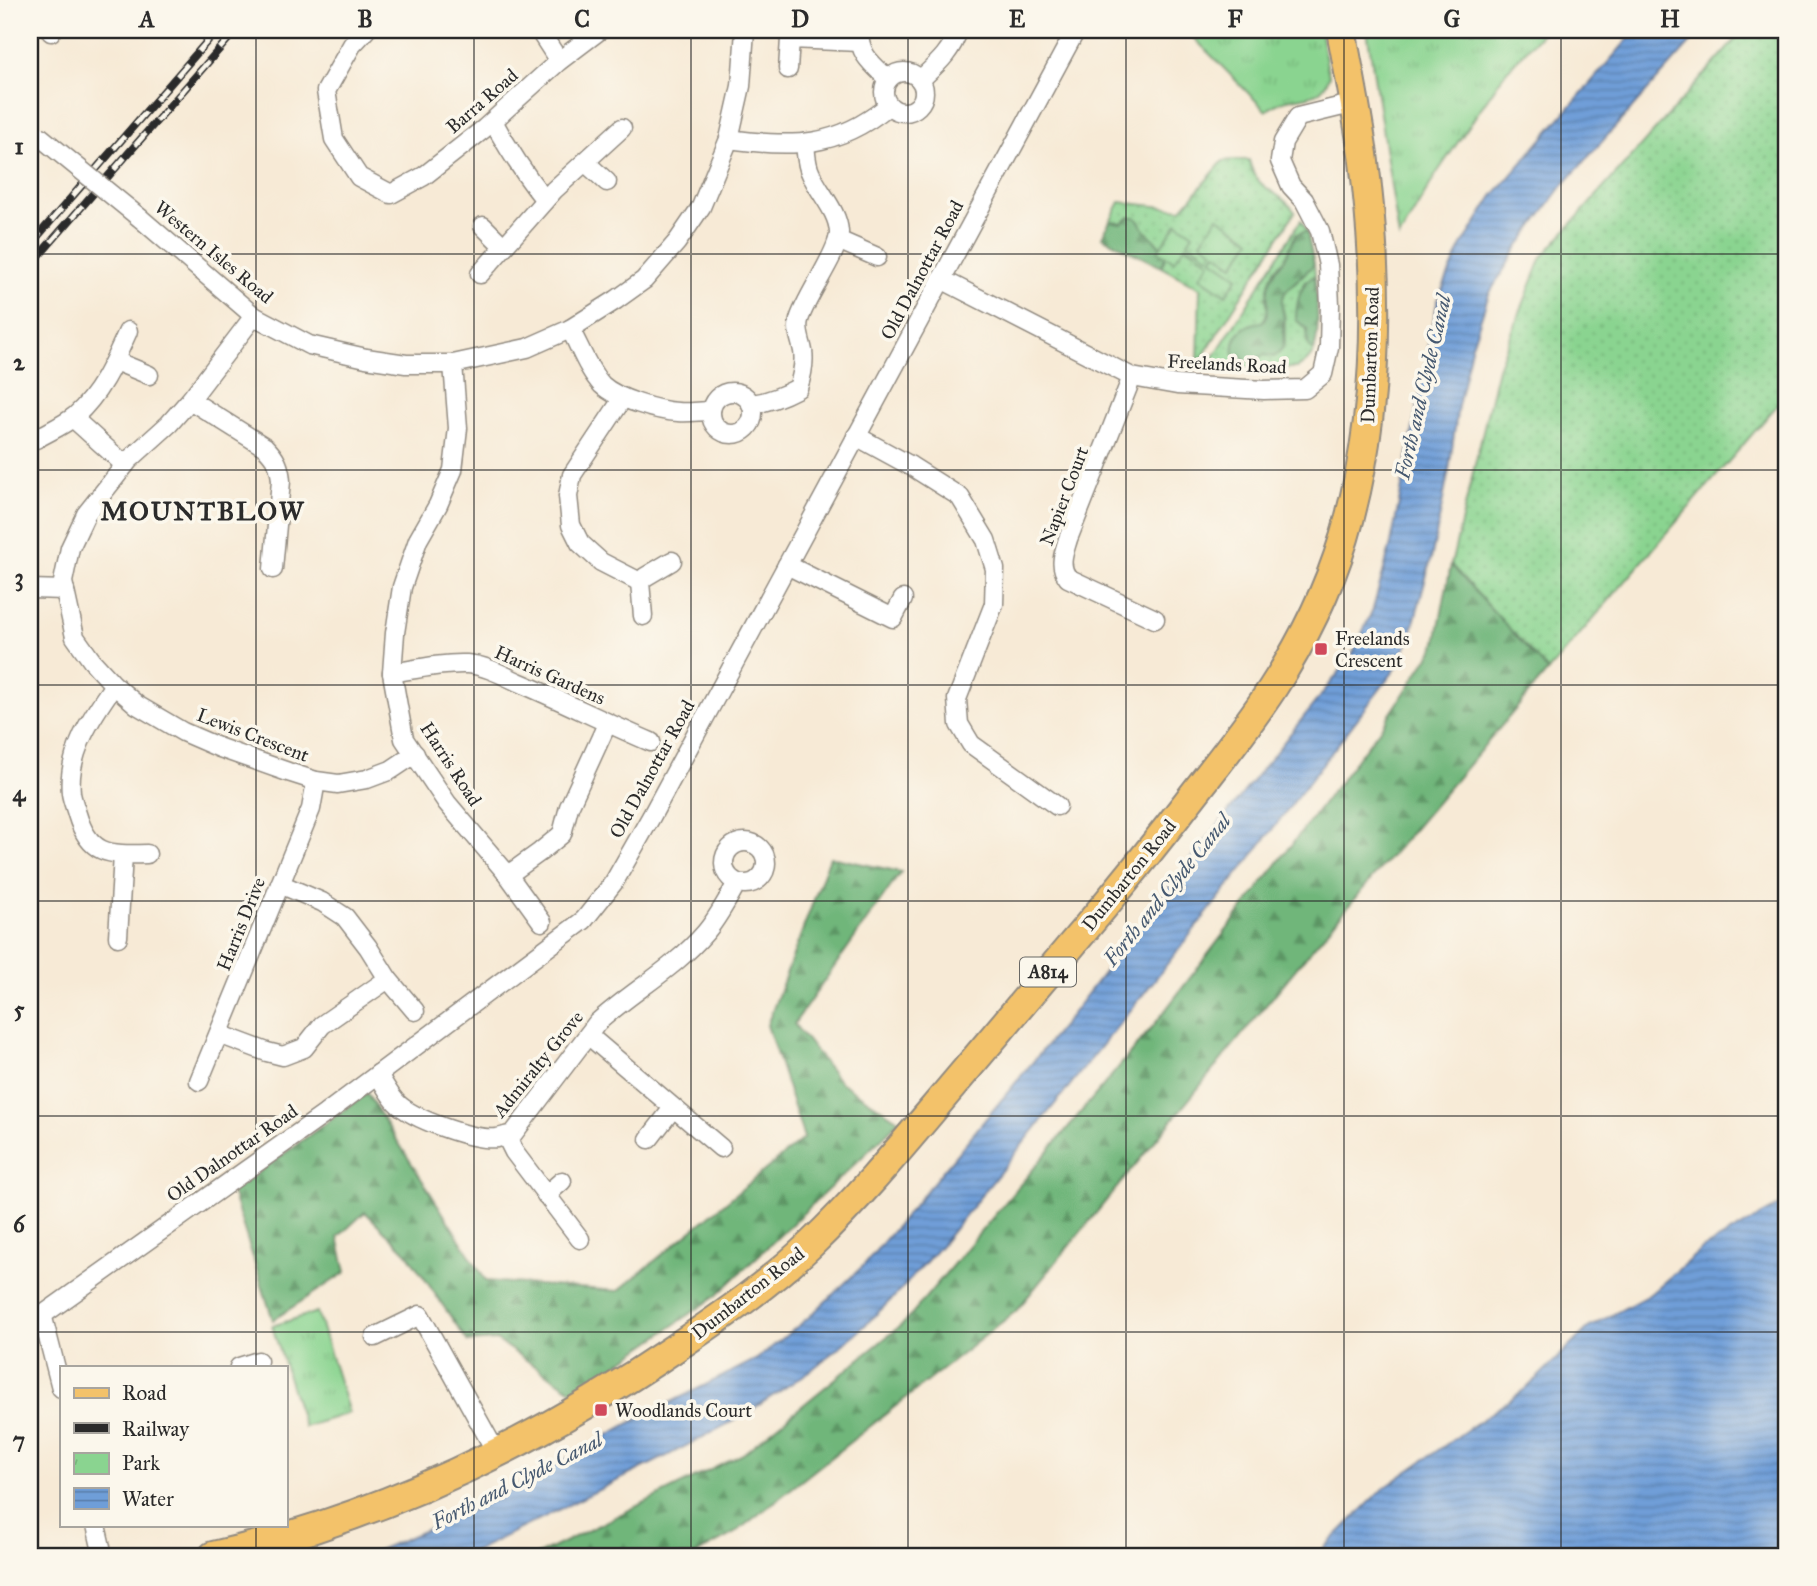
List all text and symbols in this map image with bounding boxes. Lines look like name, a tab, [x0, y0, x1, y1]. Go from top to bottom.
text: A	[137, 5, 155, 33]
text: B	[357, 5, 373, 33]
text: C	[574, 5, 590, 33]
text: D	[791, 5, 809, 33]
text: E	[1009, 5, 1026, 33]
text: F	[1227, 5, 1243, 33]
text: G	[1444, 5, 1461, 33]
text: H	[1660, 5, 1680, 33]
street label: Barra Road	[441, 63, 523, 138]
text: 1	[14, 132, 24, 160]
street label: Western Isles Road	[150, 196, 278, 309]
street label: Old Dalnottar Road	[876, 196, 969, 344]
street label: Dumbarton Road	[1356, 286, 1384, 424]
water label: Forth and Clyde Canal	[1389, 290, 1457, 483]
text: 2	[13, 348, 25, 376]
street label: Freelands Road	[1167, 349, 1288, 379]
street label: Napier Court	[1035, 443, 1093, 549]
district label: MOUNTBLOW	[101, 495, 305, 527]
text: 3	[14, 563, 24, 592]
place label: Freelands Crescent	[1335, 627, 1410, 672]
street label: Harris Gardens	[491, 640, 609, 710]
marker: Freelands Crescent	[1313, 641, 1329, 657]
street label: Old Dalnottar Road	[604, 695, 700, 842]
street label: Lewis Crescent	[194, 703, 313, 767]
street label: Harris Road	[415, 718, 487, 811]
text: 4	[13, 779, 27, 807]
water label: Forth and Clyde Canal	[1097, 807, 1238, 972]
street label: Dumbarton Road	[1077, 814, 1181, 935]
street label: Harris Drive	[212, 874, 270, 974]
road number: A814	[1020, 958, 1076, 987]
text: 5	[14, 995, 25, 1023]
street label: Admiralty Grove	[487, 1006, 588, 1123]
street label: Old Dalnottar Road	[162, 1099, 302, 1207]
text: 6	[13, 1210, 26, 1238]
street label: Dumbarton Road	[687, 1242, 809, 1344]
legend	[60, 1366, 287, 1526]
text: Road	[122, 1380, 167, 1406]
place label: Woodlands Court	[615, 1399, 752, 1422]
marker: Woodlands Court	[593, 1402, 609, 1418]
text: Railway	[122, 1416, 190, 1442]
text: 7	[13, 1426, 25, 1454]
water label: Forth and Clyde Canal	[426, 1426, 609, 1536]
text: Park	[122, 1450, 160, 1476]
text: Water	[122, 1486, 174, 1512]

